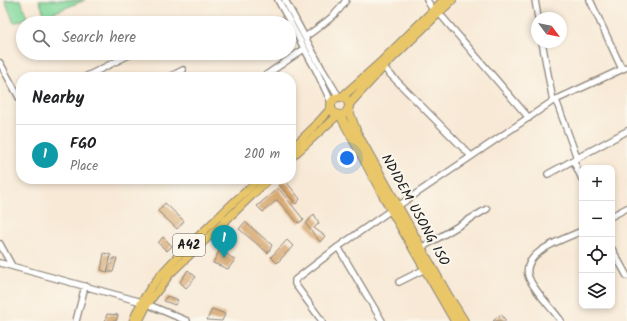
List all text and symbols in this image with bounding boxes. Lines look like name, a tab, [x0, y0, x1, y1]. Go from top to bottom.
north arrow	[531, 12, 567, 48]
search box	[16, 16, 296, 60]
text: Search here	[62, 26, 136, 50]
icon: search	[30, 27, 52, 49]
text: Nearby	[32, 85, 84, 112]
text: FGO	[70, 132, 96, 156]
text: 1	[43, 144, 47, 165]
text: 200 m	[244, 144, 280, 165]
your location	[337, 148, 357, 168]
street label: NDIDEM USONG ISO	[375, 150, 455, 270]
text: Place	[70, 156, 98, 177]
map controls	[579, 165, 615, 309]
button: +	[579, 165, 615, 201]
button: −	[579, 201, 615, 237]
pin: 1	[211, 225, 237, 258]
road number: A42	[173, 234, 205, 256]
button: locate	[579, 237, 615, 273]
button: layers	[579, 273, 615, 309]

